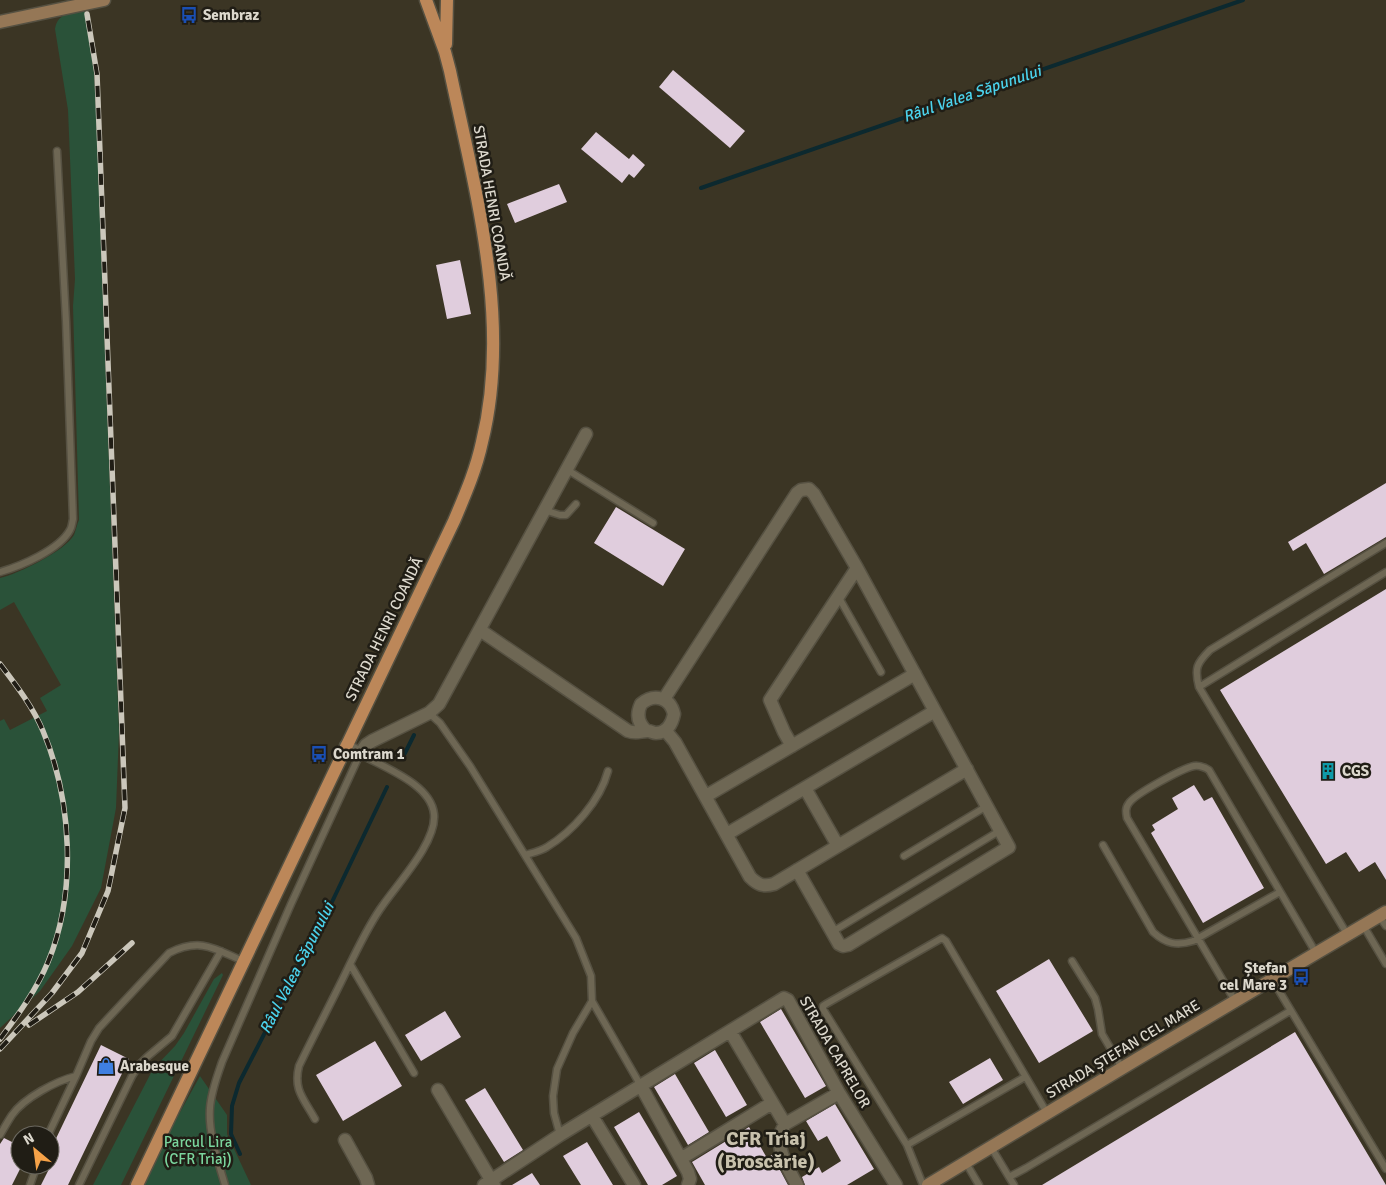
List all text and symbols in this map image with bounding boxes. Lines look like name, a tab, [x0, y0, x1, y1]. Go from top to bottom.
bus stop icon: Sembraz	[179, 5, 199, 25]
place label: Sembraz	[203, 6, 259, 24]
water label: Râul Valea Săpunului	[900, 60, 1045, 127]
street label: STRADA HENRI COANDĂ	[469, 124, 515, 282]
street label: STRADA HENRI COANDĂ	[341, 554, 427, 704]
bus stop icon: Comtram 1	[309, 744, 329, 764]
place label: Comtram 1	[333, 745, 405, 763]
building icon: CGS	[1318, 761, 1338, 781]
place label: CGS	[1342, 762, 1369, 780]
water label: Râul Valea Săpunului	[255, 898, 340, 1037]
place label: Ștefan cel Mare 3	[1220, 959, 1287, 994]
bus stop icon: Ștefan cel Mare 3	[1291, 967, 1311, 987]
street label: STRADA CAPRELOR	[796, 993, 874, 1111]
street label: STRADA ȘTEFAN CEL MARE	[1043, 996, 1203, 1102]
shop icon: Arabesque	[96, 1056, 116, 1076]
place label: Arabesque	[120, 1057, 189, 1075]
north arrow	[10, 1125, 60, 1175]
district label: CFR Triaj (Broscărie)	[717, 1126, 815, 1174]
text: N	[21, 1129, 37, 1149]
park label: Parcul Lira (CFR Triaj)	[164, 1133, 232, 1168]

